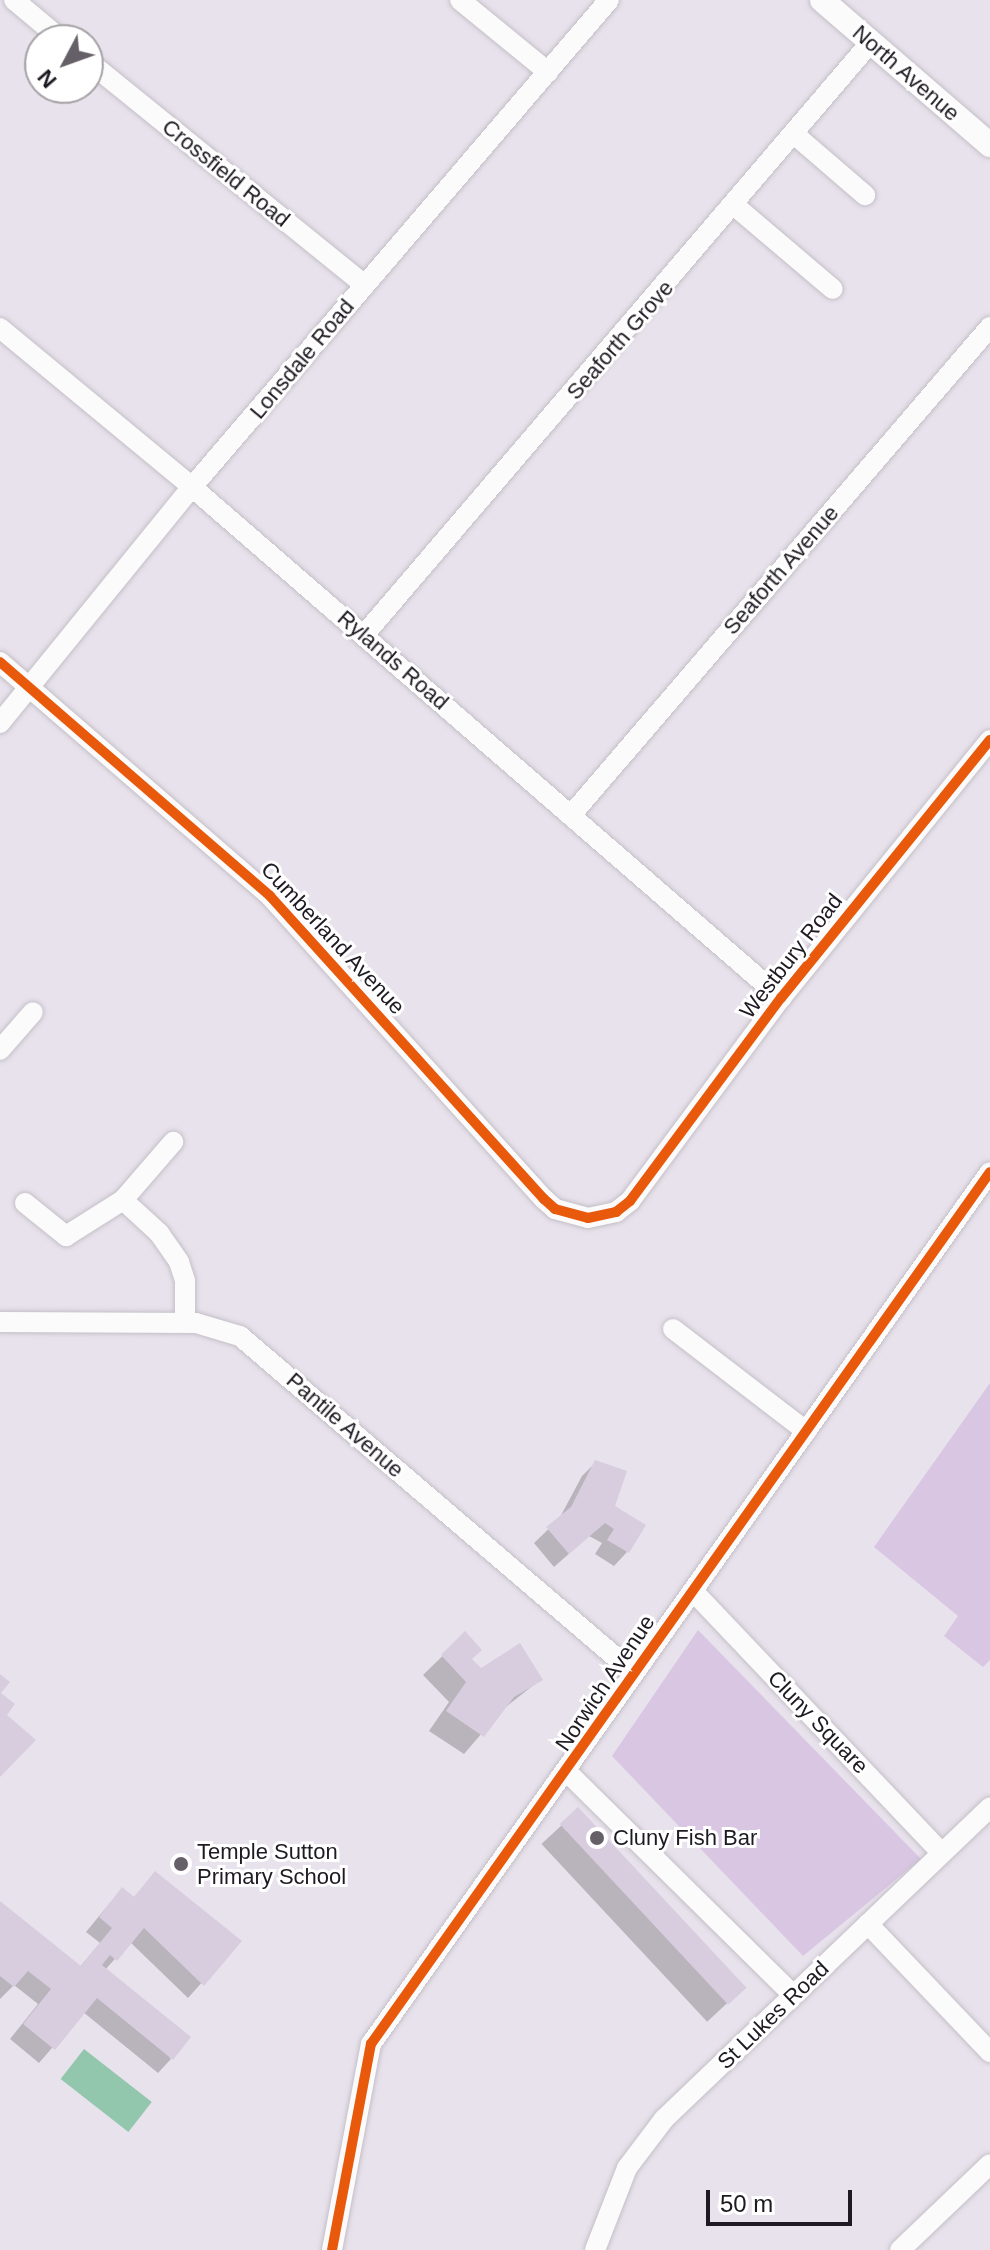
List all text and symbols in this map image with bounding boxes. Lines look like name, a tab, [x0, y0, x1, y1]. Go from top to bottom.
street label: North Avenue	[847, 19, 965, 127]
north arrow	[24, 24, 104, 104]
text: N	[32, 65, 62, 93]
street label: Crossfield Road	[157, 113, 295, 233]
street label: Seaforth Grove	[561, 275, 679, 405]
street label: Lonsdale Road	[244, 294, 360, 424]
street label: Seaforth Avenue	[717, 500, 845, 640]
street label: Rylands Road	[332, 605, 454, 715]
street label: Cumberland Avenue	[255, 856, 411, 1020]
street label: Westbury Road	[734, 888, 848, 1024]
street label: Pantile Avenue	[281, 1367, 409, 1483]
street label: Norwich Avenue	[549, 1609, 661, 1757]
street label: Cluny Square	[762, 1665, 874, 1779]
place label: Cluny Fish Bar	[613, 1825, 757, 1851]
marker: Cluny Fish Bar	[588, 1829, 606, 1847]
place label: Temple Sutton Primary School	[197, 1838, 346, 1890]
marker: Temple Sutton Primary School	[172, 1855, 190, 1873]
street label: St Lukes Road	[712, 1955, 834, 2075]
scale bar	[710, 2174, 856, 2224]
text: 50 m	[720, 2190, 773, 2217]

